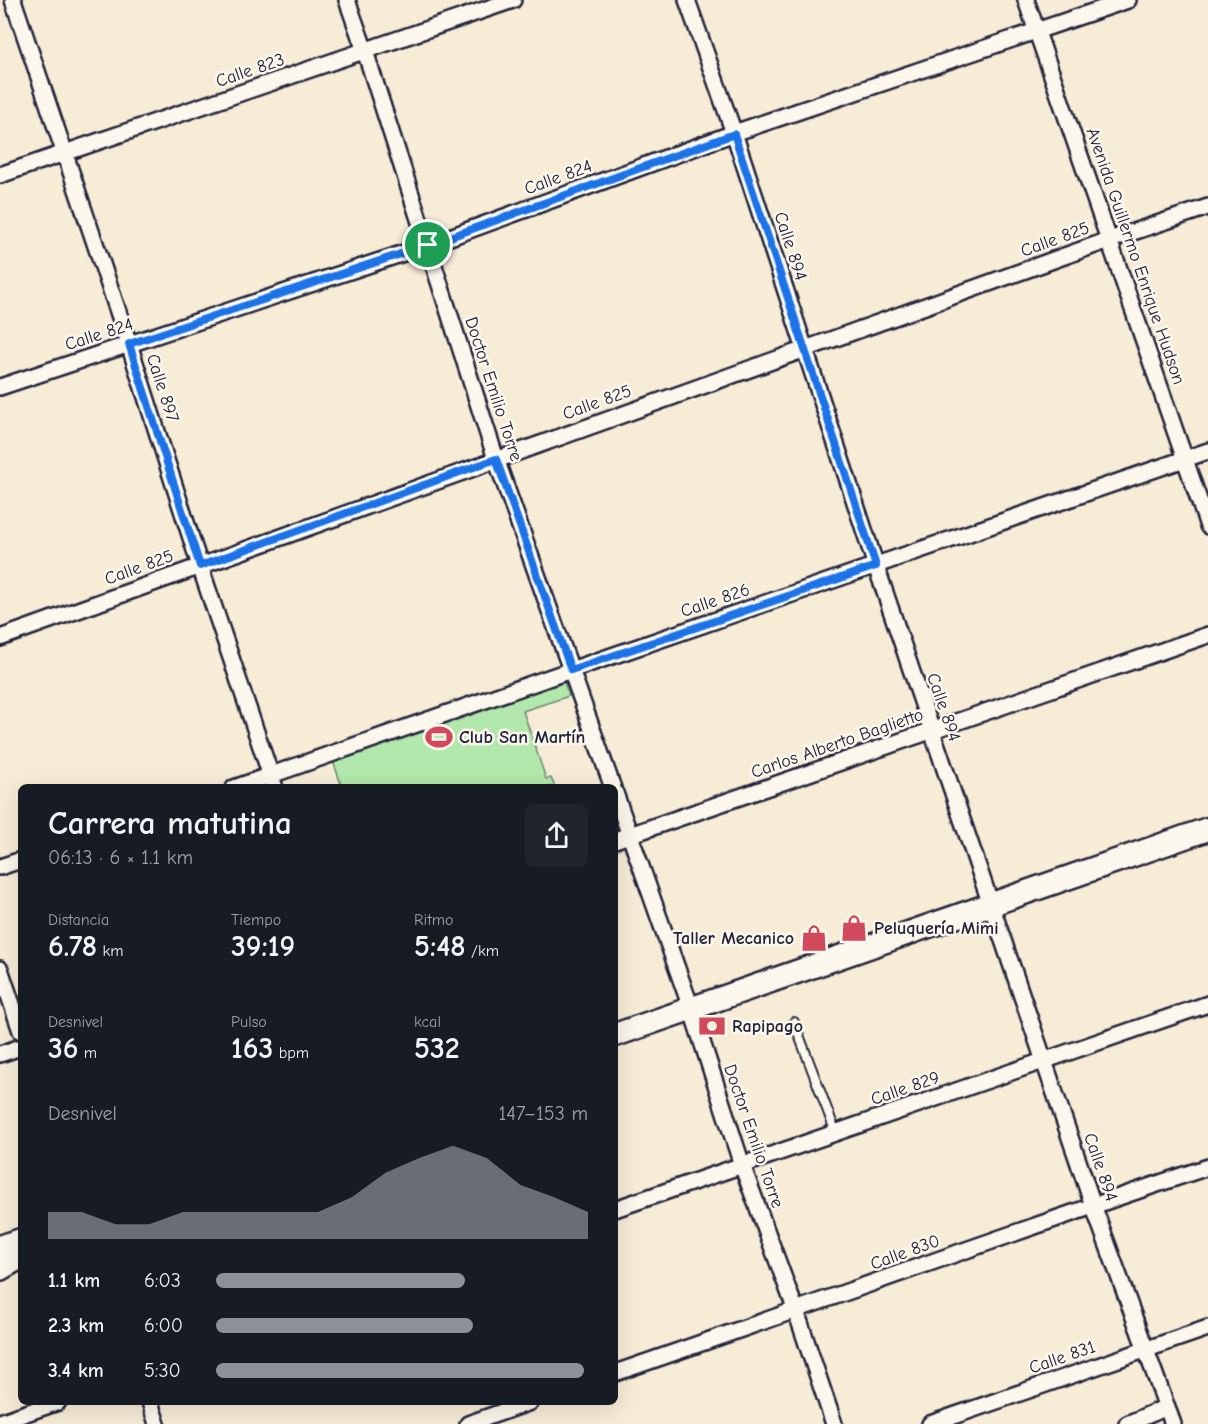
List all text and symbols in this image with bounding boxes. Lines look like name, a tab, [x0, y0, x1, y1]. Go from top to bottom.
street label: Calle 823	[213, 49, 287, 92]
street label: Avenida Guillermo Enrique Hudson	[1082, 125, 1189, 387]
street label: Calle 824	[521, 156, 595, 199]
street label: Calle 894	[770, 209, 811, 283]
street label: Calle 825	[1018, 217, 1092, 262]
pin	[402, 219, 453, 270]
icon: arrive	[411, 228, 444, 261]
street label: Calle 824	[62, 314, 136, 355]
street label: Doctor Emilio Torre	[460, 314, 527, 464]
street label: Calle 897	[142, 351, 184, 425]
street label: Calle 825	[560, 380, 634, 425]
street label: Calle 825	[102, 545, 176, 590]
street label: Calle 826	[678, 579, 752, 622]
street label: Calle 894	[922, 670, 965, 744]
street label: Carlos Alberto Baglietto	[748, 704, 926, 783]
sports icon: Club San Martín	[424, 722, 454, 752]
place label: Club San Martín	[459, 727, 585, 748]
text: Carrera matutina	[48, 804, 292, 842]
button: share	[525, 804, 588, 867]
text: 06:13 · 6 × 1.1 km	[48, 846, 193, 869]
text: Distancia	[48, 911, 109, 929]
text: Tiempo	[231, 911, 281, 929]
text: Ritmo	[414, 911, 453, 929]
shop icon: Peluquería Mimi	[839, 913, 869, 943]
place label: Peluquería Mimi	[874, 918, 999, 939]
shop icon: Taller Mecanico	[799, 923, 829, 953]
place label: Taller Mecanico	[673, 928, 794, 949]
text: 6.78	[48, 929, 97, 964]
text: 39:19	[231, 929, 295, 964]
text: 5:48	[414, 929, 466, 964]
text: km	[97, 942, 123, 960]
text: /km	[466, 942, 499, 960]
bank icon: Rapipago	[697, 1011, 727, 1041]
text: Desnivel	[48, 1013, 103, 1031]
text: Pulso	[231, 1013, 267, 1031]
text: kcal	[414, 1013, 441, 1031]
place label: Rapipago	[732, 1016, 803, 1037]
text: 36	[48, 1031, 78, 1066]
text: 163	[231, 1031, 273, 1066]
text: 532	[414, 1031, 460, 1066]
text: m	[78, 1044, 97, 1062]
text: bpm	[273, 1044, 309, 1062]
street label: Doctor Emilio Torre	[719, 1062, 788, 1211]
street label: Calle 829	[868, 1067, 942, 1110]
text: Desnivel	[48, 1102, 117, 1125]
text: 147–153 m	[498, 1102, 588, 1125]
street label: Calle 894	[1079, 1130, 1122, 1204]
street label: Calle 830	[867, 1230, 943, 1275]
text: 1.1 km	[48, 1269, 100, 1292]
text: 6:03	[144, 1269, 181, 1292]
text: 2.3 km	[48, 1314, 104, 1337]
text: 6:00	[144, 1314, 183, 1337]
street label: Calle 831	[1026, 1336, 1098, 1379]
text: 3.4 km	[48, 1359, 104, 1382]
text: 5:30	[144, 1359, 181, 1382]

